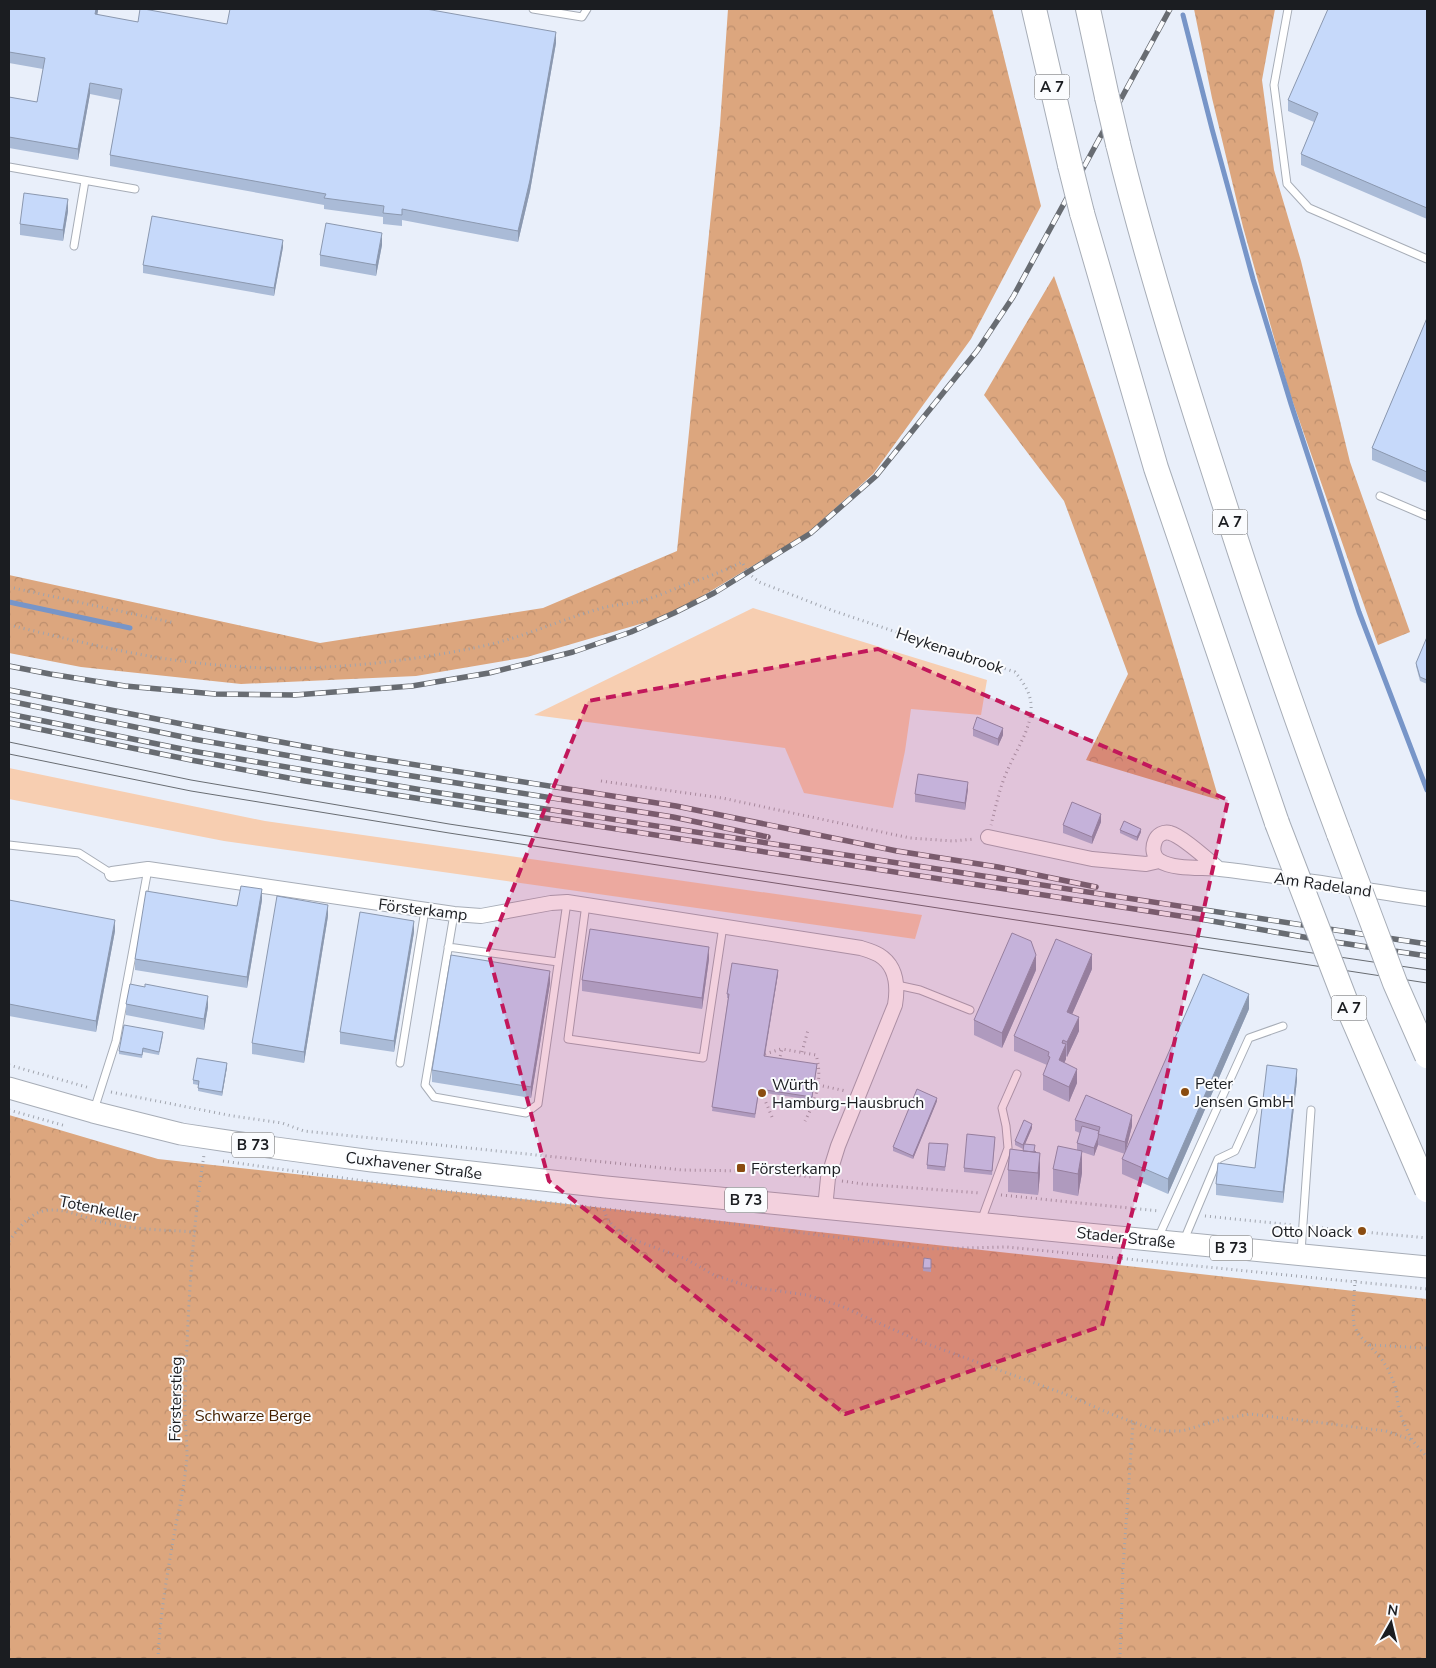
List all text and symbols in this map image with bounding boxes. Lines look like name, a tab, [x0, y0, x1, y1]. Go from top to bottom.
road number: A 7	[1034, 74, 1070, 100]
road number: A 7	[1212, 510, 1248, 534]
street label: Heykenaubrook	[893, 622, 1007, 680]
street label: Am Radeland	[1273, 867, 1373, 903]
street label: Försterkamp	[377, 894, 469, 926]
road number: A 7	[1332, 996, 1366, 1020]
place label: Peter Jensen GmbH	[1194, 1073, 1294, 1113]
place label: Würth Hamburg-Hausbruch	[772, 1074, 924, 1114]
marker: Peter Jensen GmbH	[1179, 1086, 1191, 1098]
marker: Würth Hamburg-Hausbruch	[756, 1087, 768, 1099]
road number: B 73	[232, 1132, 274, 1158]
street label: Cuxhavener Straße	[344, 1147, 483, 1185]
place label: Försterkamp	[751, 1158, 841, 1180]
marker: Försterkamp	[735, 1162, 747, 1174]
road number: B 73	[725, 1188, 767, 1212]
street label: Totenkeller	[57, 1191, 141, 1227]
place label: Otto Noack	[1271, 1221, 1353, 1243]
street label: Stader Straße	[1075, 1222, 1177, 1254]
marker: Otto Noack	[1356, 1225, 1368, 1237]
road number: B 73	[1210, 1236, 1252, 1260]
street label: Försterstieg	[164, 1356, 188, 1442]
park label: Schwarze Berge	[195, 1405, 311, 1427]
north arrow	[1366, 1598, 1416, 1648]
text: N	[1386, 1600, 1399, 1621]

